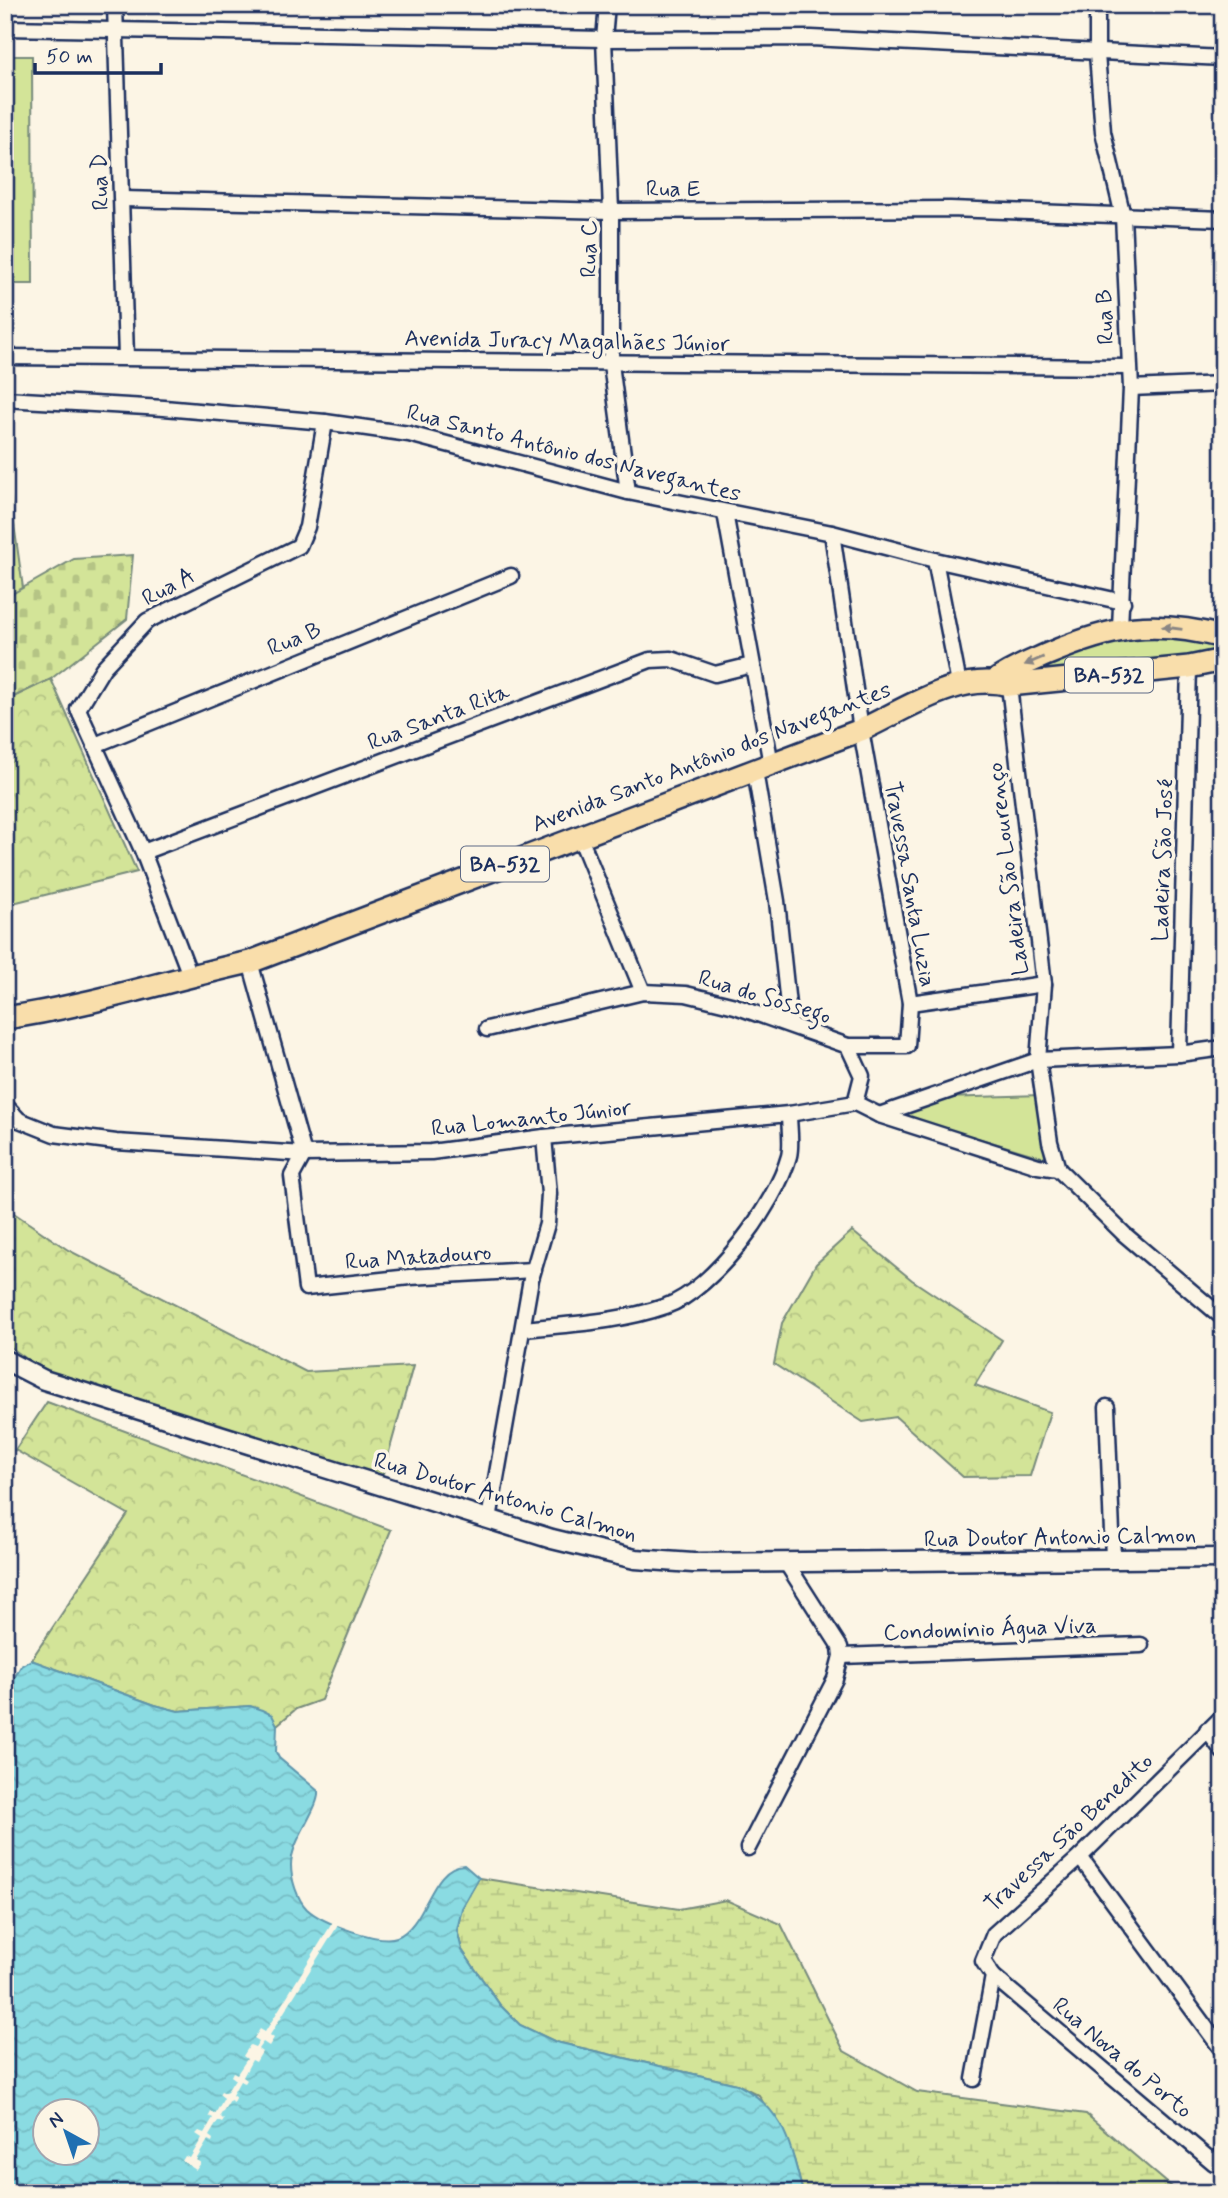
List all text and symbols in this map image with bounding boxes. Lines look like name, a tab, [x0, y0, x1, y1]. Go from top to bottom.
scale bar	[35, 32, 161, 76]
text: 50 m	[46, 43, 93, 71]
street label: Rua D	[85, 153, 117, 211]
street label: Rua E	[646, 175, 700, 205]
street label: Rua C	[575, 220, 605, 278]
street label: Rua B	[1090, 289, 1122, 345]
street label: Avenida Juracy Magalhães Júnior	[404, 324, 730, 362]
street label: Rua Santo Antônio dos Navegantes	[403, 398, 744, 512]
street label: Rua A	[137, 561, 201, 614]
street label: Rua B	[263, 615, 326, 664]
one-way arrow	[1161, 622, 1183, 633]
one-way arrow	[1023, 655, 1044, 666]
road number: BA-532	[1065, 658, 1153, 692]
street label: Avenida Santo Antônio dos Navegantes	[528, 675, 896, 842]
street label: Rua Santa Rita	[364, 677, 514, 759]
street label: Ladeira São Lourenço	[981, 761, 1037, 977]
street label: Ladeira São José	[1146, 778, 1182, 942]
street label: Travessa Santa Luzia	[876, 779, 942, 989]
road number: BA-532	[461, 846, 549, 882]
street label: Rua do Sossego	[694, 963, 835, 1034]
street label: Rua Lomanto Júnior	[430, 1094, 633, 1144]
street label: Rua Matadouro	[344, 1238, 492, 1278]
street label: Rua Doutor Antonio Calmon	[370, 1446, 641, 1550]
street label: Rua Doutor Antonio Calmon	[924, 1521, 1196, 1555]
street label: Condominio Água Viva	[883, 1611, 1097, 1649]
street label: Travessa São Benedito	[979, 1747, 1160, 1920]
street label: Rua Nova do Porto	[1045, 1991, 1198, 2126]
north arrow	[32, 2096, 102, 2166]
text: N	[43, 2106, 69, 2134]

